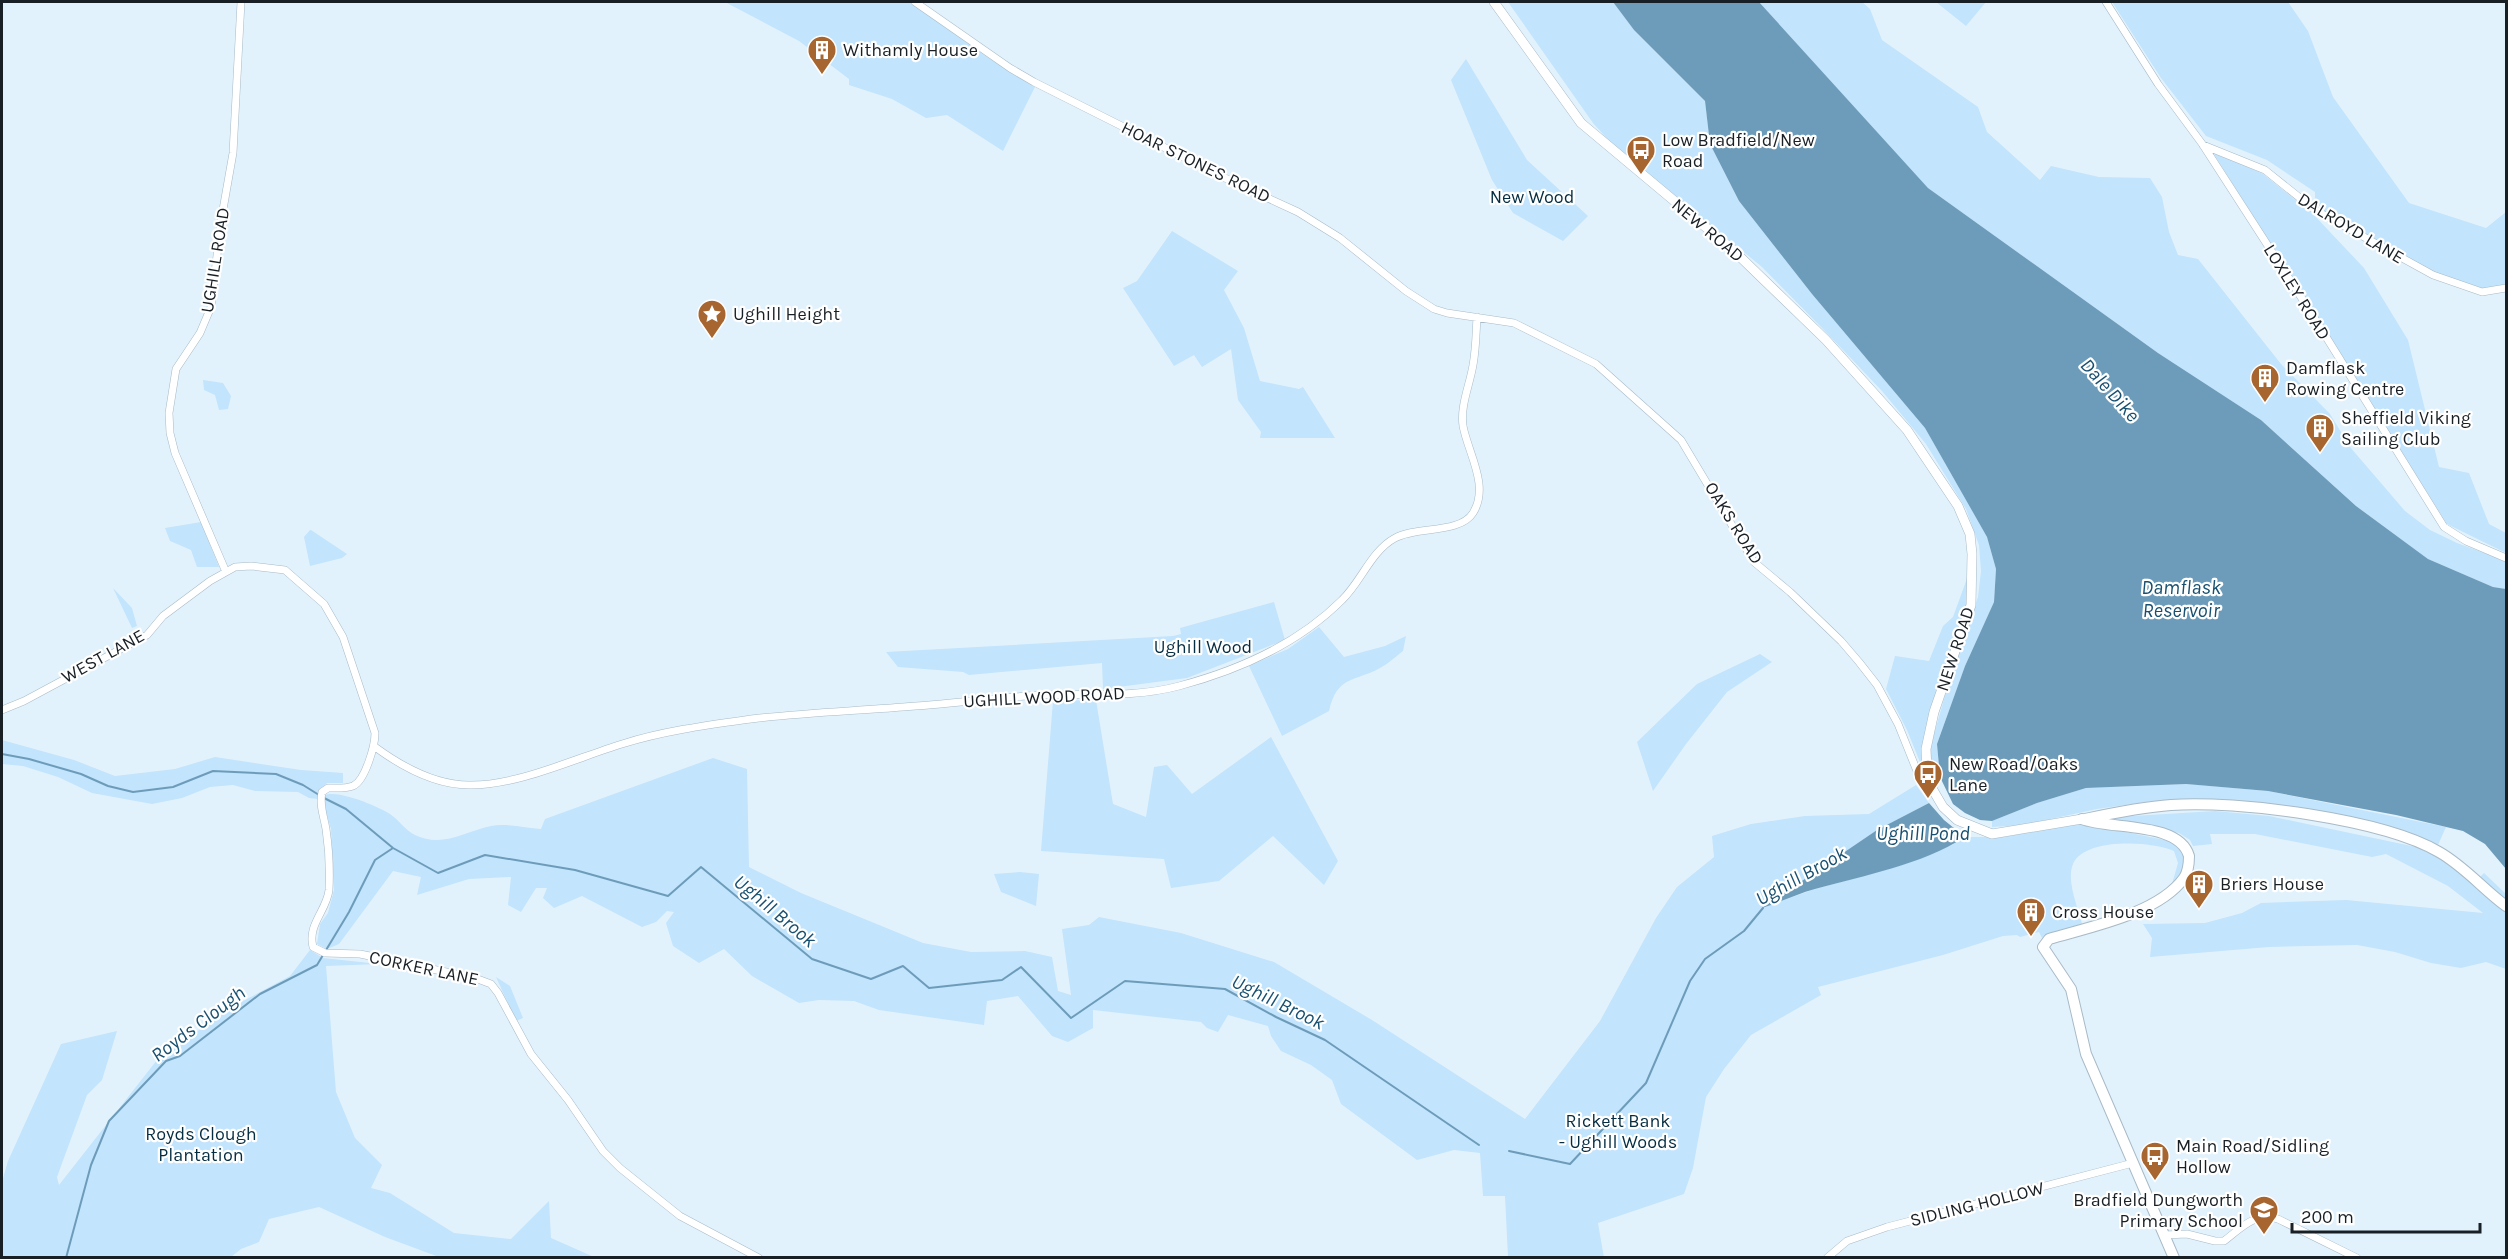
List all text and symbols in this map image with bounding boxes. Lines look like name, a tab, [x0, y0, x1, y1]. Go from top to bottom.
building icon: Withamly House	[806, 34, 838, 76]
place label: Withamly House	[843, 39, 978, 61]
street label: HOAR STONES ROAD	[1118, 116, 1274, 208]
place label: Low Bradfield/New Road	[1662, 129, 1815, 172]
bus stop icon: Low Bradfield/New Road	[1625, 134, 1657, 176]
park label: New Wood	[1490, 186, 1574, 208]
street label: DALROYD LANE	[2294, 188, 2408, 268]
street label: NEW ROAD	[1667, 193, 1749, 267]
street label: UGHILL ROAD	[196, 206, 234, 314]
street label: LOXLEY ROAD	[2259, 240, 2335, 344]
place icon: Ughill Height	[696, 298, 728, 340]
place label: Ughill Height	[733, 303, 840, 325]
water label: Dale Dike	[2076, 354, 2144, 426]
place label: Damflask Rowing Centre	[2286, 357, 2404, 400]
building icon: Damflask Rowing Centre	[2249, 362, 2281, 404]
place label: Sheffield Viking Sailing Club	[2341, 407, 2471, 450]
building icon: Sheffield Viking Sailing Club	[2304, 412, 2336, 454]
street label: OAKS ROAD	[1700, 478, 1768, 568]
water label: Damflask Reservoir	[2141, 576, 2222, 622]
street label: NEW ROAD	[1931, 604, 1979, 694]
street label: WEST LANE	[58, 624, 148, 688]
park label: Ughill Wood	[1154, 636, 1252, 658]
street label: UGHILL WOOD ROAD	[963, 682, 1125, 712]
place label: New Road/Oaks Lane	[1949, 753, 2078, 796]
bus stop icon: New Road/Oaks Lane	[1912, 758, 1944, 800]
water label: Ughill Pond	[1876, 822, 1970, 845]
water label: Ughill Brook	[1752, 841, 1851, 910]
building icon: Briers House	[2183, 868, 2215, 910]
water label: Ughill Brook	[729, 870, 821, 953]
place label: Briers House	[2220, 873, 2324, 895]
building icon: Cross House	[2015, 896, 2047, 938]
place label: Cross House	[2052, 901, 2154, 923]
street label: CORKER LANE	[367, 946, 481, 990]
water label: Ughill Brook	[1228, 970, 1329, 1035]
water label: Royds Clough	[146, 981, 250, 1067]
park label: Rickett Bank - Ughill Woods	[1559, 1110, 1677, 1153]
park label: Royds Clough Plantation	[145, 1123, 257, 1166]
place label: Main Road/Sidling Hollow	[2176, 1135, 2329, 1178]
bus stop icon: Main Road/Sidling Hollow	[2139, 1140, 2171, 1182]
street label: SIDLING HOLLOW	[1908, 1177, 2046, 1231]
place label: Bradfield Dungworth Primary School	[2073, 1189, 2243, 1232]
school or university icon: Bradfield Dungworth Primary School	[2248, 1194, 2280, 1236]
scale bar	[2292, 1196, 2480, 1234]
text: 200 m	[2301, 1206, 2354, 1228]

